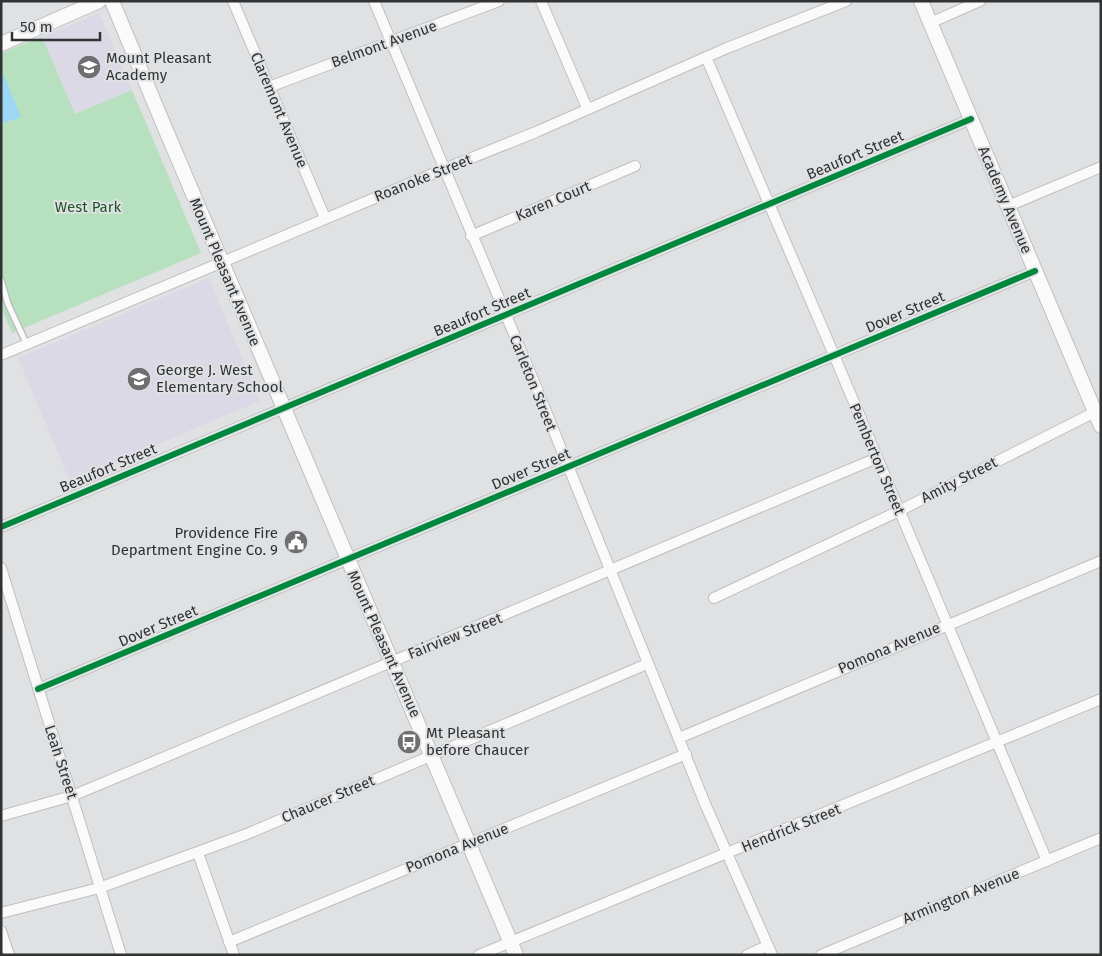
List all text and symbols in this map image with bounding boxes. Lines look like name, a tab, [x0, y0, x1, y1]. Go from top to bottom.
scale bar	[12, 10, 100, 42]
street label: Belmont Avenue	[329, 17, 439, 71]
text: 50 m	[20, 18, 53, 36]
place label: Mount Pleasant Academy	[106, 49, 212, 84]
street label: Claremont Avenue	[247, 49, 311, 171]
school or university icon: Mount Pleasant Academy	[76, 54, 102, 80]
street label: Beaufort Street	[804, 126, 907, 184]
street label: Academy Avenue	[974, 144, 1036, 256]
street label: Roanoke Street	[372, 150, 475, 206]
street label: Karen Court	[513, 177, 594, 225]
street label: Mount Pleasant Avenue	[186, 195, 264, 349]
park label: West Park	[55, 198, 121, 216]
street label: Beaufort Street	[431, 283, 534, 341]
street label: Dover Street	[863, 287, 948, 337]
street label: Carleton Street	[506, 332, 561, 434]
place label: George J. West Elementary School	[156, 361, 284, 396]
school or university icon: George J. West Elementary School	[126, 366, 152, 392]
street label: Pemberton Street	[845, 400, 909, 518]
street label: Beaufort Street	[57, 439, 160, 497]
street label: Dover Street	[489, 444, 574, 494]
street label: Amity Street	[918, 453, 1001, 507]
place label: Providence Fire Department Engine Co. 9	[111, 524, 278, 559]
public building icon: Providence Fire Department Engine Co. 9	[283, 529, 309, 555]
street label: Mount Pleasant Avenue	[343, 568, 425, 720]
street label: Dover Street	[116, 601, 201, 651]
street label: Fairview Street	[405, 609, 505, 663]
street label: Pomona Avenue	[835, 618, 943, 678]
street label: Leah Street	[41, 723, 82, 802]
place label: Mt Pleasant before Chaucer	[426, 724, 529, 759]
bus stop icon: Mt Pleasant before Chaucer	[396, 729, 422, 755]
street label: Chaucer Street	[279, 771, 378, 827]
street label: Hendrick Street	[739, 800, 844, 856]
street label: Pomona Avenue	[403, 819, 511, 877]
street label: Armington Avenue	[900, 864, 1022, 928]

